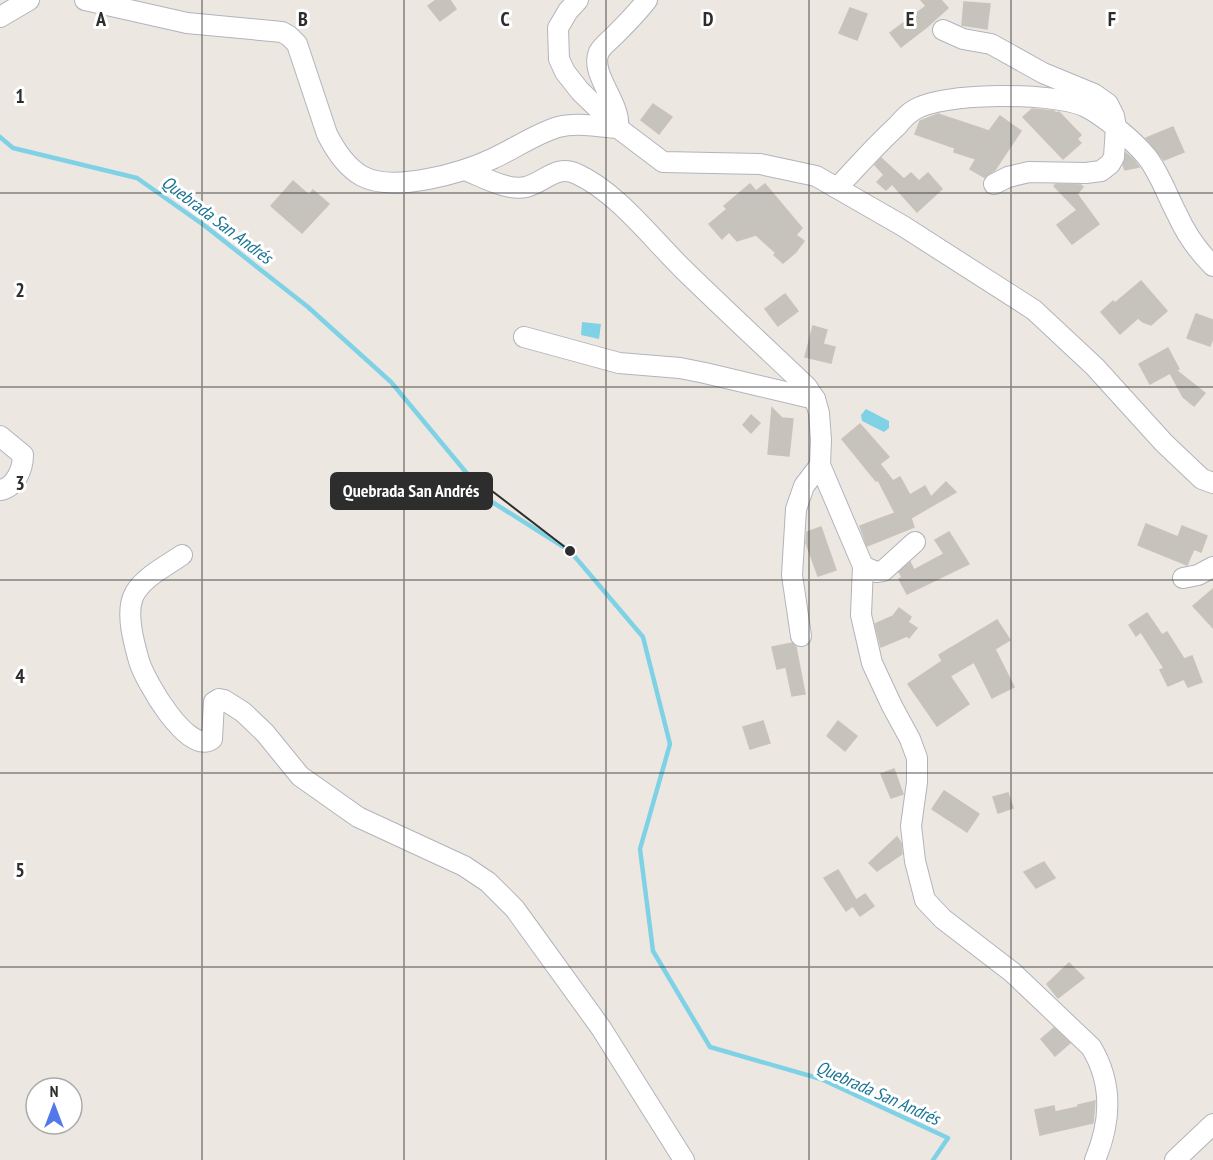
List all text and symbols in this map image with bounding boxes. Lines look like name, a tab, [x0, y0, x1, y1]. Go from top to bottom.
text: A	[95, 6, 107, 32]
text: B	[298, 6, 308, 32]
text: C	[500, 6, 510, 32]
text: D	[703, 6, 714, 32]
text: E	[906, 6, 914, 32]
text: F	[1108, 6, 1116, 32]
text: 1	[15, 83, 25, 109]
water label: Quebrada San Andrés	[157, 170, 279, 270]
text: 2	[15, 277, 25, 303]
text: 3	[15, 470, 25, 496]
callout: Quebrada San Andrés	[331, 473, 492, 509]
text: Quebrada San Andrés	[343, 479, 479, 502]
text: 4	[15, 663, 25, 689]
text: 5	[15, 857, 25, 883]
water label: Quebrada San Andrés	[813, 1055, 945, 1131]
north arrow	[24, 1076, 84, 1136]
text: N	[50, 1081, 58, 1101]

